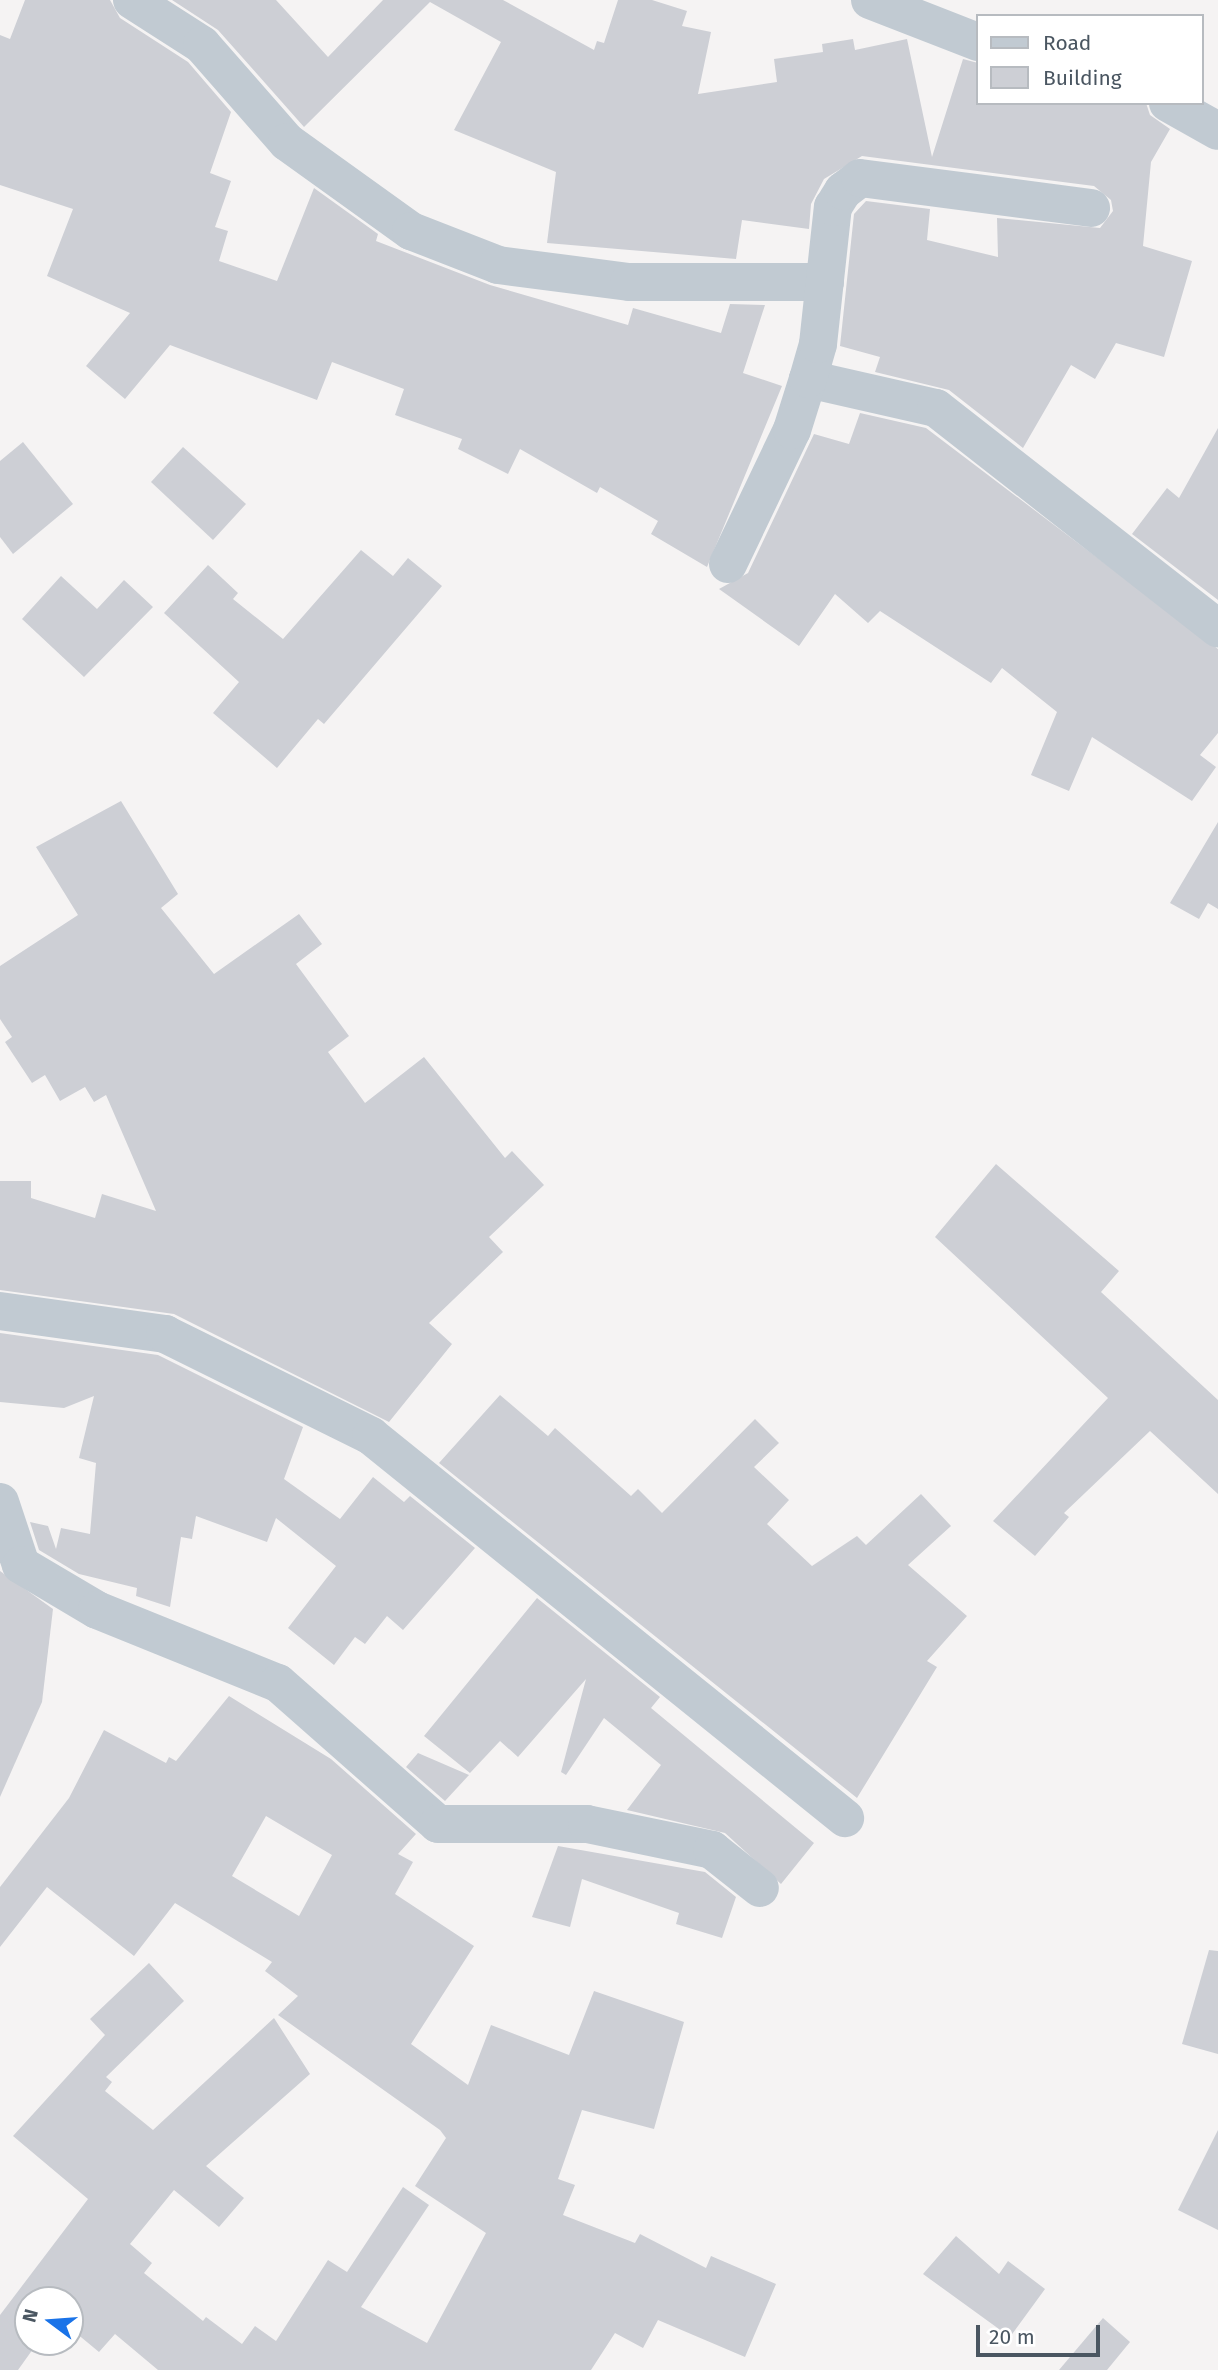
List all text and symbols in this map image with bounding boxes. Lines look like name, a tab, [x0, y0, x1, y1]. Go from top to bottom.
legend	[976, 14, 1204, 105]
text: Road	[1043, 30, 1091, 56]
text: Building	[1043, 65, 1122, 91]
north arrow	[14, 2286, 84, 2356]
text: N	[17, 2306, 43, 2325]
scale bar	[980, 2310, 1104, 2354]
text: 20 m	[989, 2324, 1035, 2350]

